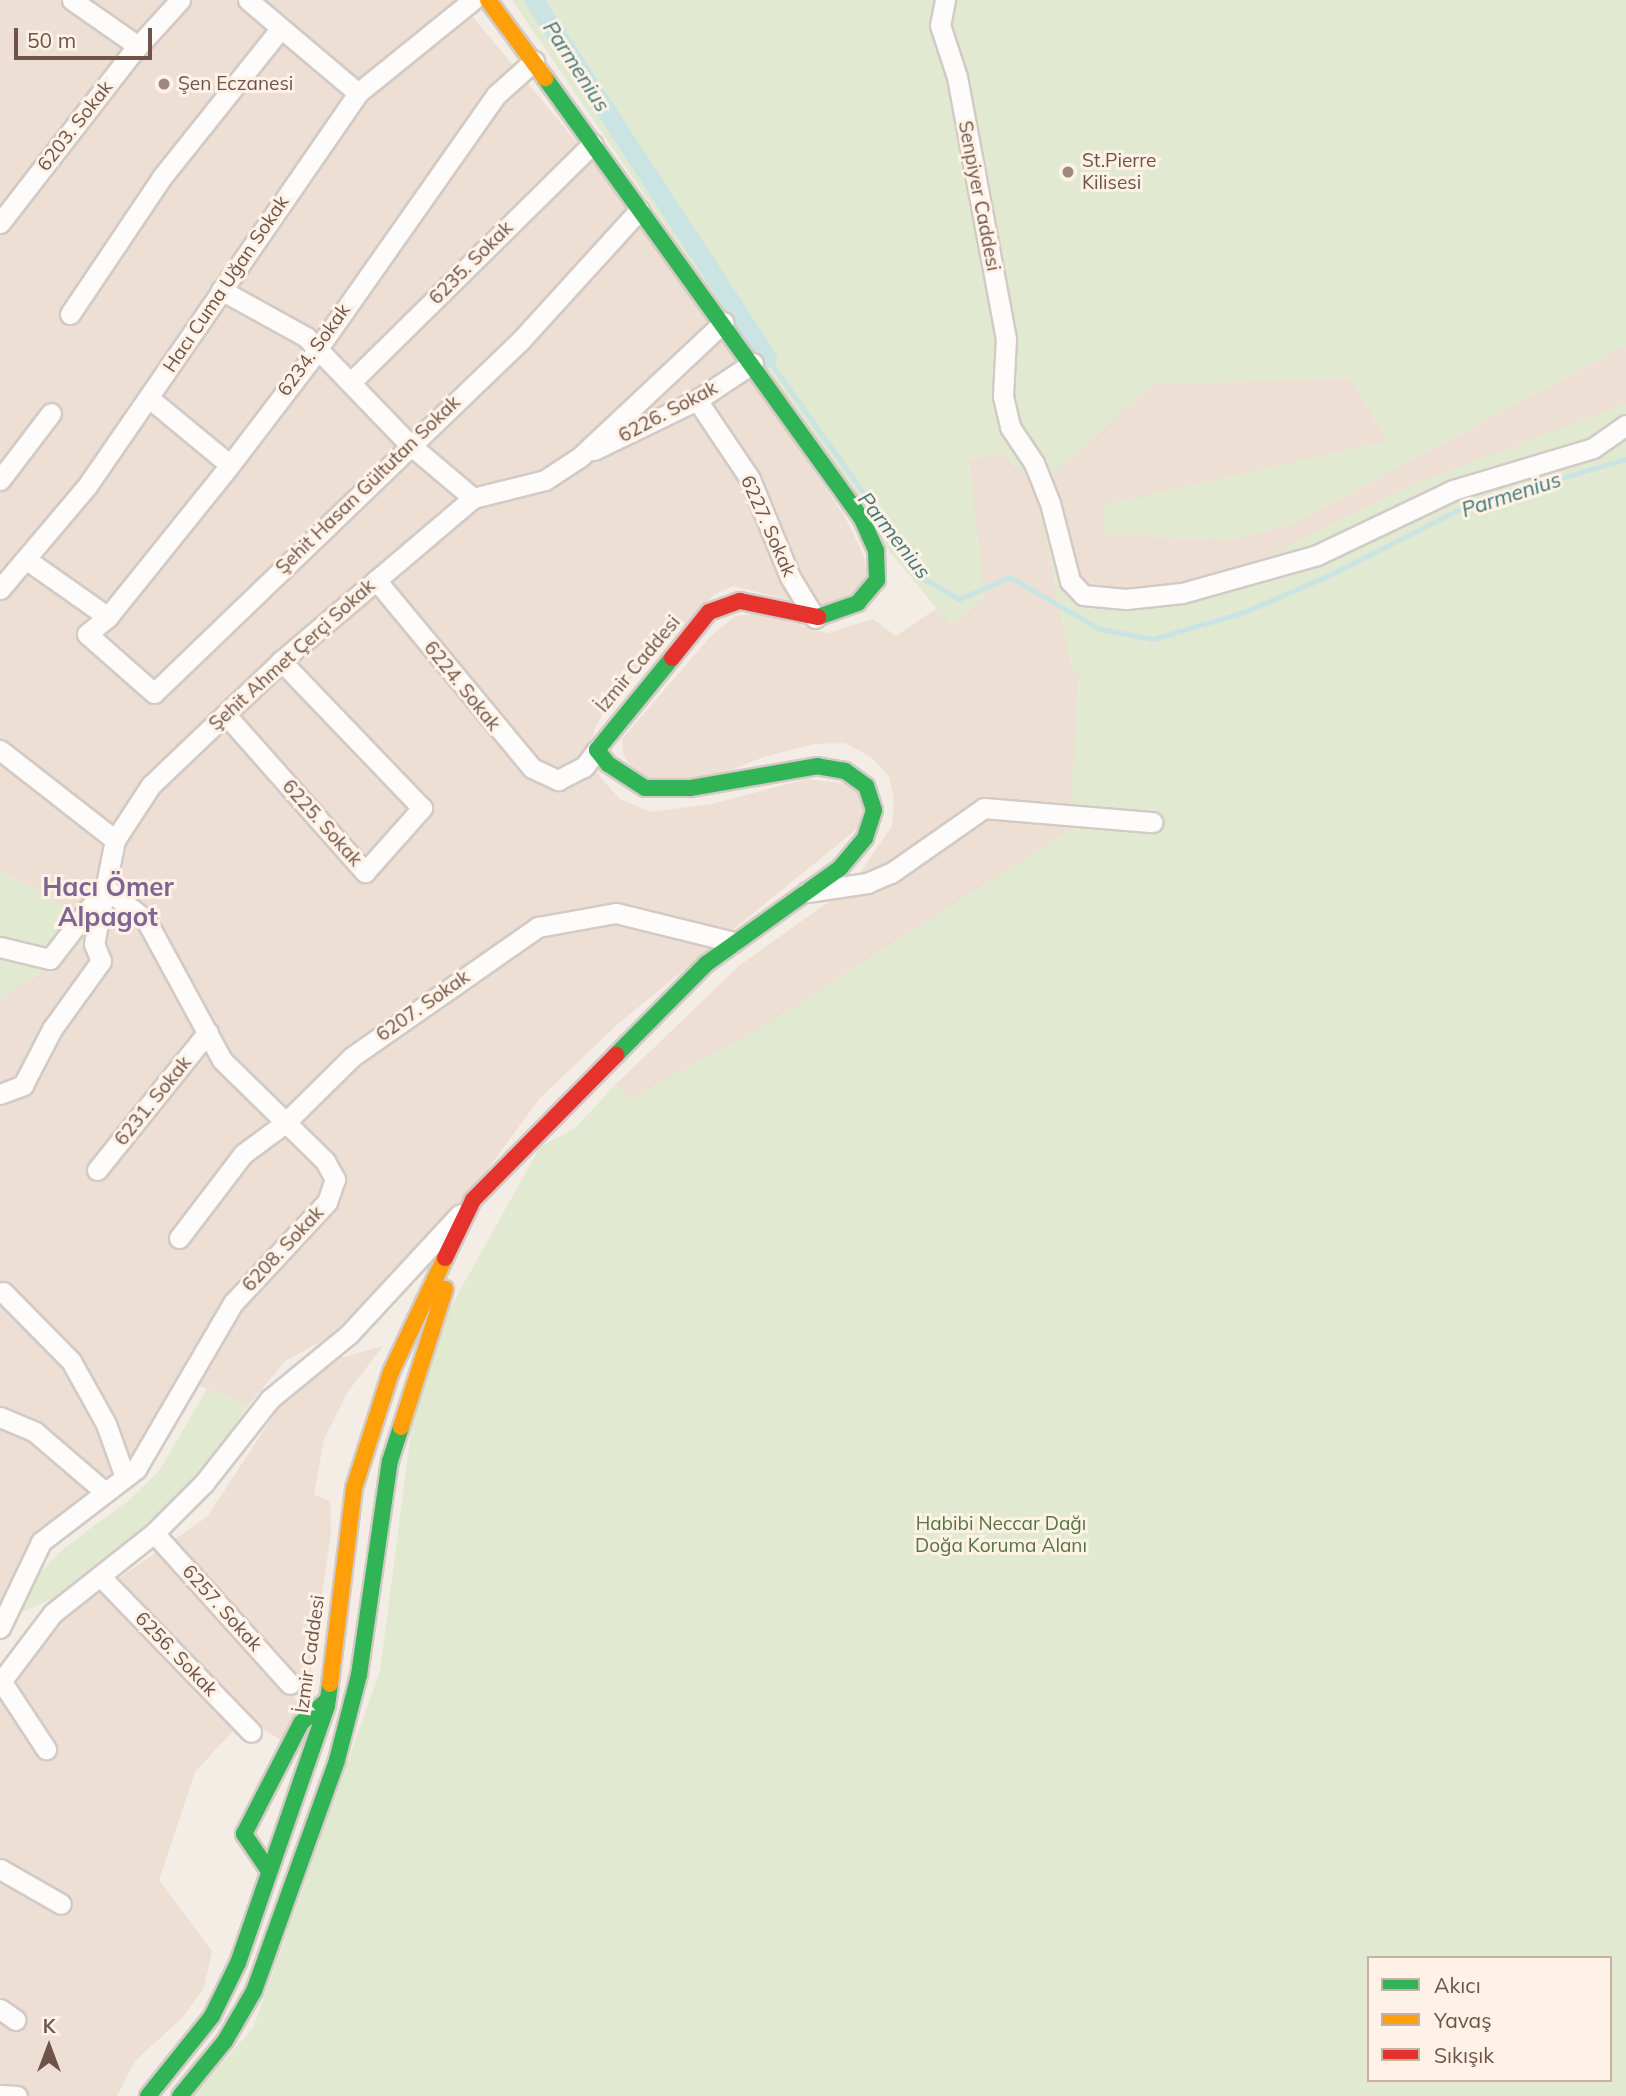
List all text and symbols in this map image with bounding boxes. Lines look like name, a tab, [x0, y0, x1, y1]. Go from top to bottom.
scale bar	[18, 14, 156, 58]
water label: Parmenius	[538, 16, 616, 116]
text: 50 m	[27, 27, 76, 53]
place label: Şen Eczanesi	[178, 73, 293, 95]
street label: 6203. Sokak	[33, 76, 117, 176]
marker: Şen Eczanesi	[156, 76, 172, 92]
street label: Senpiyer Caddesi	[953, 119, 1005, 273]
place label: St.Pierre Kilisesi	[1082, 150, 1156, 194]
marker: St.Pierre Kilisesi	[1060, 164, 1076, 180]
street label: Hacı Cuma Uğan Sokak	[158, 191, 294, 377]
street label: 6235. Sokak	[425, 217, 517, 309]
street label: 6234. Sokak	[273, 299, 355, 401]
street label: 6226. Sokak	[615, 376, 721, 448]
street label: Şehit Hasan Gültutan Sokak	[271, 391, 465, 579]
water label: Parmenius	[1458, 466, 1564, 522]
street label: 6227. Sokak	[736, 472, 800, 580]
water label: Parmenius	[853, 487, 937, 583]
street label: Şehit Ahmet Çerçi Sokak	[204, 575, 380, 735]
street label: İzmir Caddesi	[591, 611, 685, 717]
street label: 6224. Sokak	[419, 637, 505, 735]
street label: 6225. Sokak	[277, 775, 367, 871]
district label: Hacı Ömer Alpagot	[42, 871, 174, 932]
street label: 6207. Sokak	[372, 966, 474, 1046]
street label: 6231. Sokak	[110, 1052, 196, 1150]
street label: 6208. Sokak	[238, 1202, 328, 1296]
park label: Habibi Neccar Dağı Doğa Koruma Alanı	[915, 1513, 1087, 1557]
street label: 6257. Sokak	[177, 1560, 267, 1656]
street label: İzmir Caddesi	[290, 1593, 330, 1715]
street label: 6256. Sokak	[130, 1607, 222, 1701]
legend	[1367, 1956, 1612, 2082]
text: Akıcı	[1434, 1972, 1481, 1998]
text: Yavaş	[1434, 2007, 1492, 2033]
north arrow	[14, 2012, 84, 2082]
text: K	[43, 2014, 55, 2038]
text: Sıkışık	[1434, 2042, 1494, 2068]

